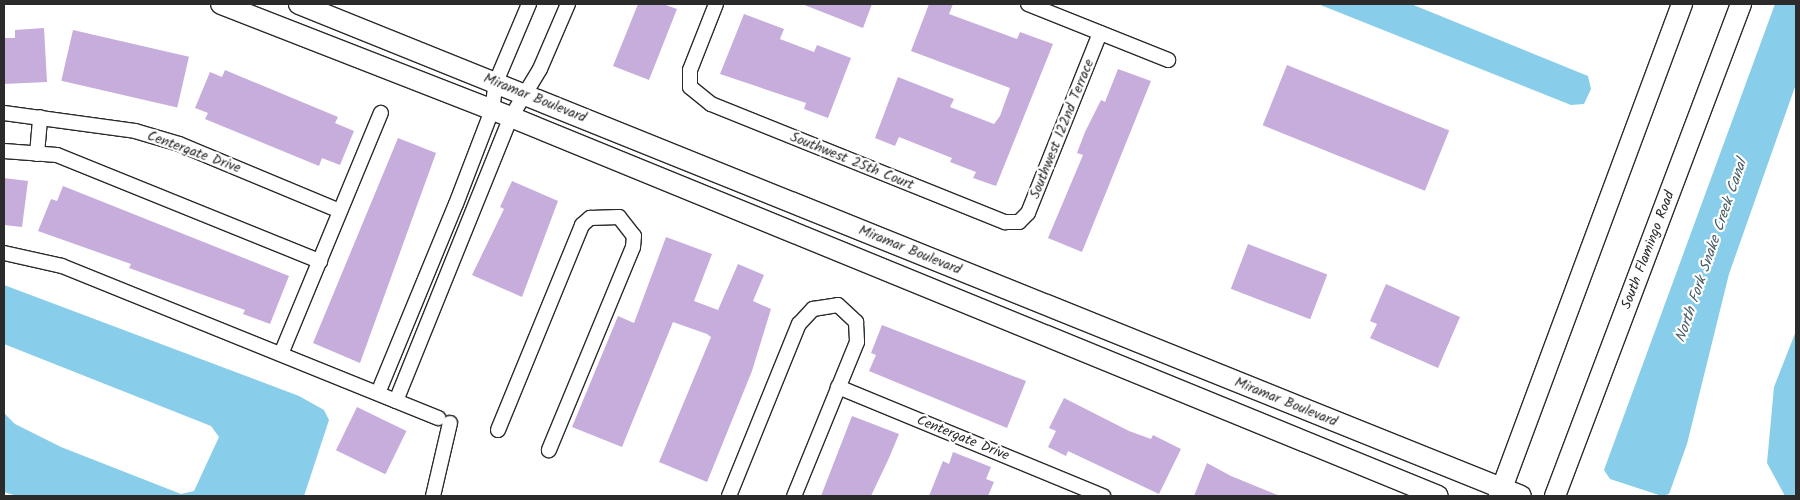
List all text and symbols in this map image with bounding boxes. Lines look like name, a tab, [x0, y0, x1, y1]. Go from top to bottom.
street label: Southwest 122nd Terrace	[1026, 57, 1098, 201]
street label: Miramar Boulevard	[481, 70, 589, 126]
street label: Centergate Drive	[145, 127, 243, 177]
street label: Southwest 25th Court	[788, 129, 916, 193]
water label: North Fork Snake Creek Canal	[1672, 157, 1752, 345]
street label: South Flamingo Road	[1618, 189, 1678, 311]
street label: Miramar Boulevard	[856, 222, 964, 278]
street label: Miramar Boulevard	[1232, 374, 1340, 430]
street label: Centergate Drive	[914, 412, 1012, 464]

